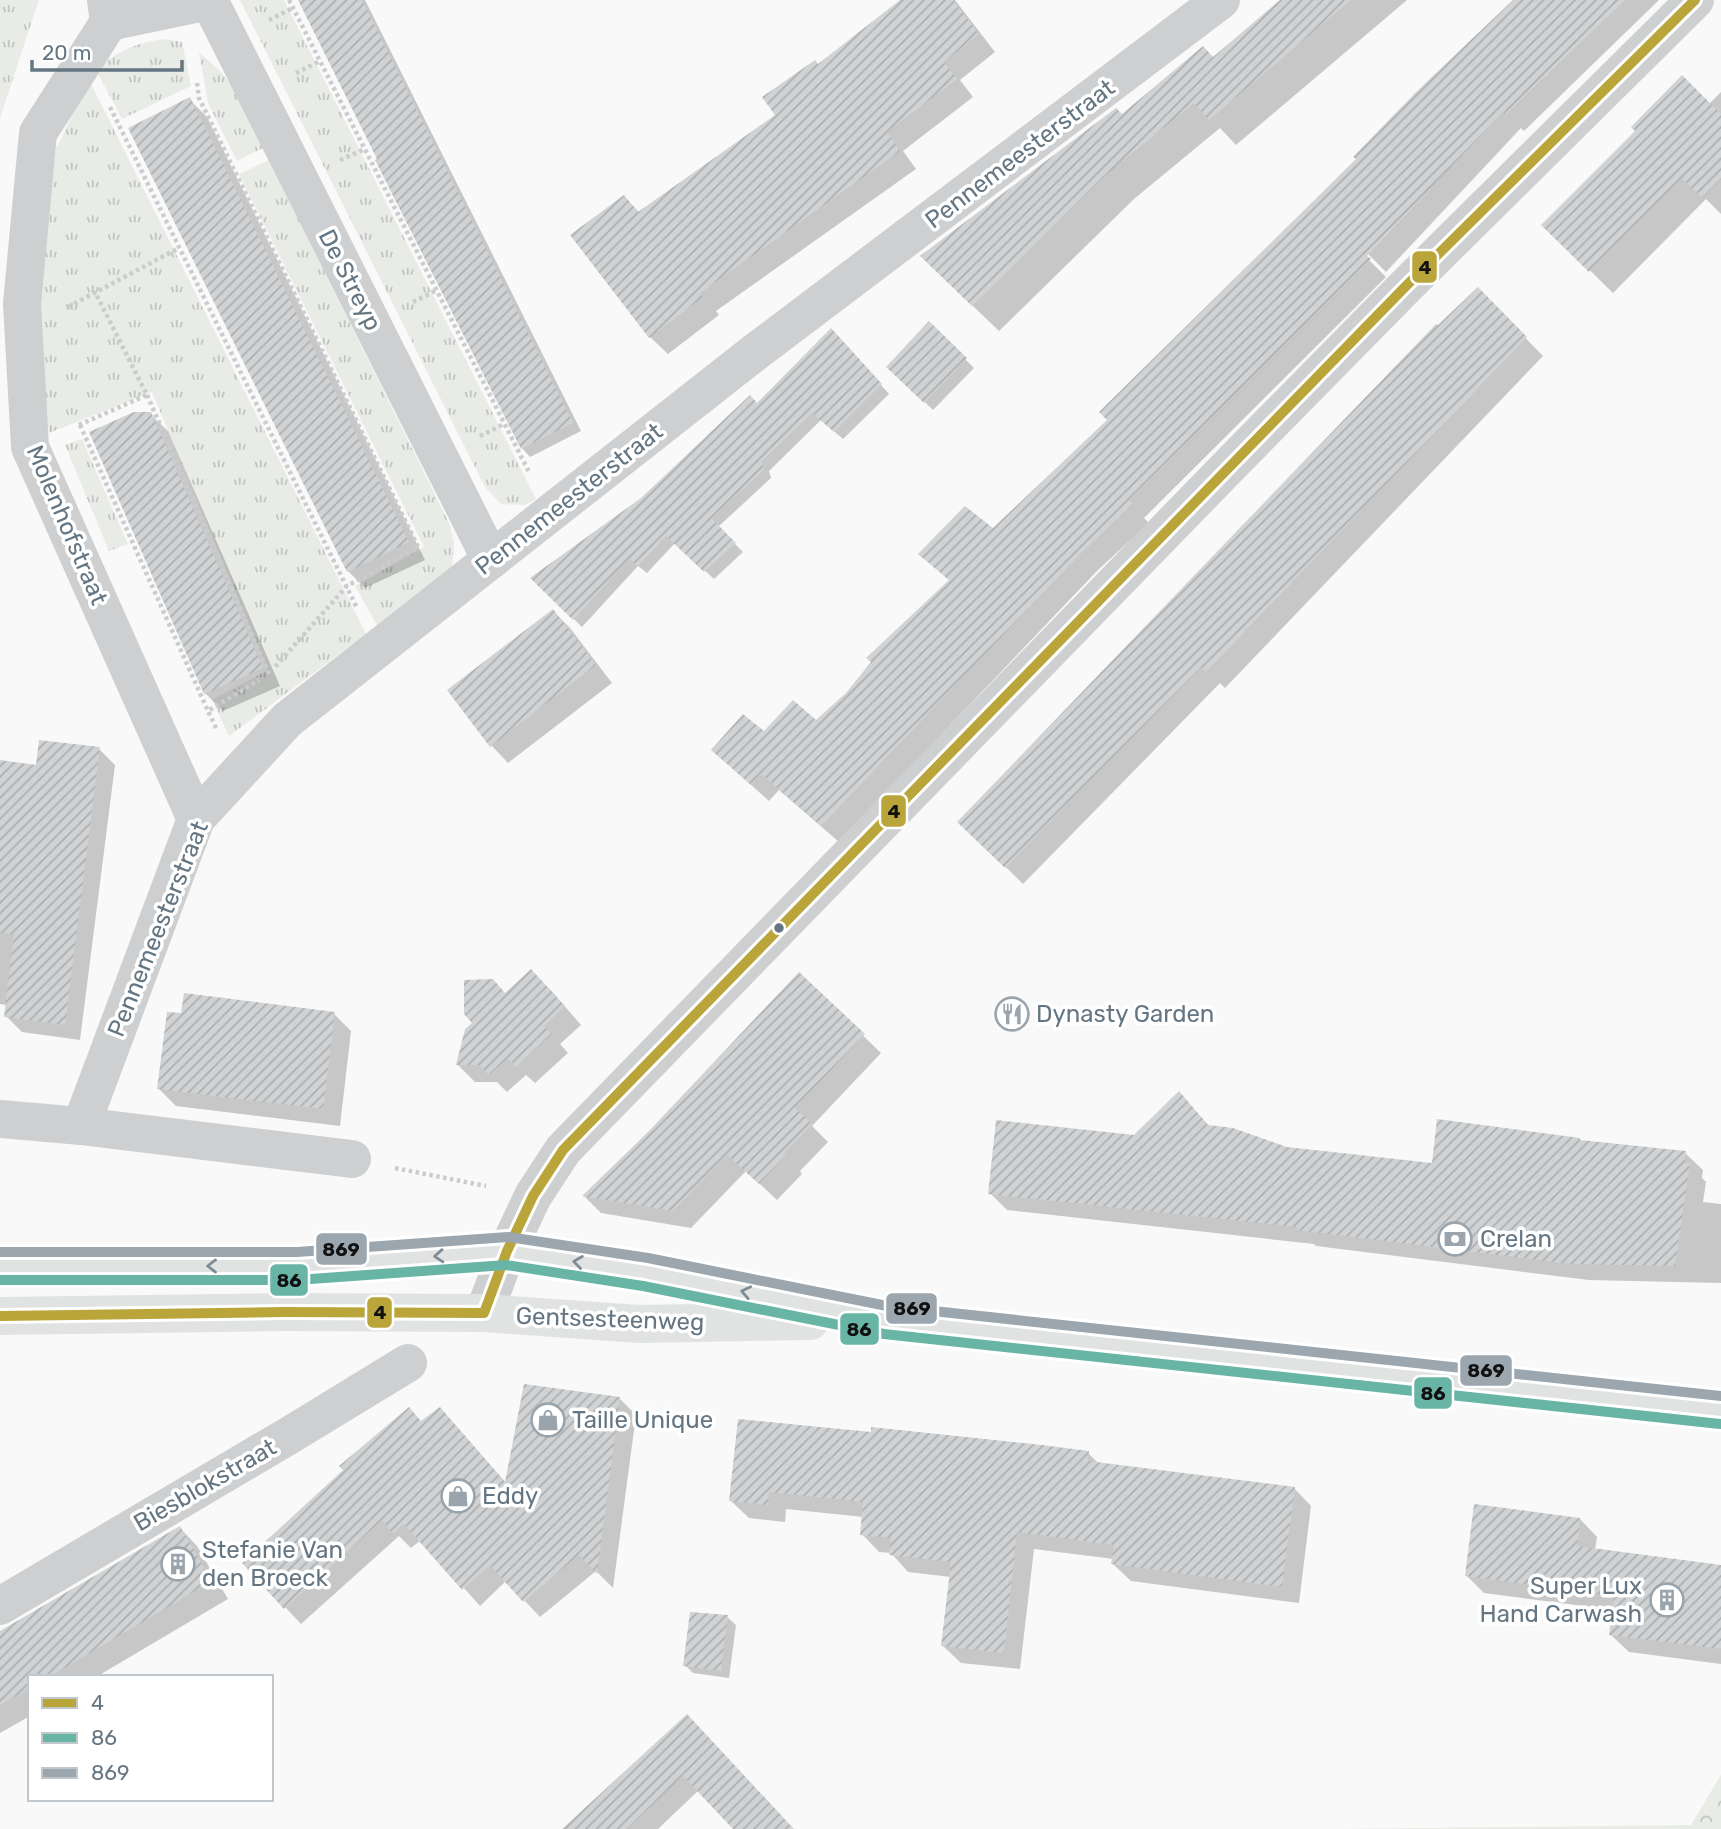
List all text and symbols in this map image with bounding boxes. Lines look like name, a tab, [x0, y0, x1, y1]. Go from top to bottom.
scale bar	[32, 28, 182, 72]
text: 20 m	[42, 40, 91, 65]
street label: Pennemeesterstraat	[920, 74, 1120, 234]
street label: De Streyp	[313, 225, 387, 335]
line badge: 4	[1411, 250, 1438, 284]
text: 4	[1419, 256, 1432, 279]
street label: Pennemeesterstraat	[470, 417, 668, 581]
street label: Molenhofstraat	[21, 441, 113, 609]
line badge: 4	[880, 794, 907, 828]
text: 4	[888, 800, 901, 823]
street label: Pennemeesterstraat	[102, 817, 214, 1041]
unlabelled marker	[772, 921, 786, 935]
restaurant icon: Dynasty Garden	[993, 995, 1031, 1033]
place label: Dynasty Garden	[1036, 1000, 1214, 1028]
bank icon: Crelan	[1436, 1220, 1474, 1258]
place label: Crelan	[1480, 1225, 1552, 1253]
line badge: 869	[315, 1232, 368, 1266]
text: 869	[322, 1238, 360, 1261]
one-way arrow	[433, 1248, 444, 1263]
one-way arrow	[572, 1255, 583, 1270]
one-way arrow	[206, 1258, 217, 1274]
line badge: 86	[269, 1263, 309, 1297]
text: 86	[276, 1269, 302, 1292]
one-way arrow	[740, 1285, 752, 1300]
line badge: 869	[885, 1292, 938, 1325]
line badge: 4	[366, 1296, 393, 1329]
text: 869	[893, 1297, 931, 1320]
text: 4	[374, 1301, 387, 1324]
street label: Gentsesteenweg	[515, 1302, 705, 1336]
line badge: 86	[839, 1312, 880, 1346]
text: 86	[846, 1318, 872, 1341]
line badge: 869	[1459, 1354, 1513, 1387]
text: 869	[1467, 1359, 1505, 1382]
line badge: 86	[1413, 1376, 1453, 1410]
text: 86	[1420, 1382, 1446, 1405]
shop icon: Taille Unique	[529, 1401, 567, 1439]
place label: Taille Unique	[572, 1406, 713, 1434]
street label: Biesblokstraat	[129, 1433, 281, 1537]
shop icon: Eddy	[439, 1477, 477, 1515]
place label: Eddy	[482, 1482, 538, 1510]
place label: Stefanie Van den Broeck	[202, 1536, 343, 1592]
building icon: Stefanie Van den Broeck	[159, 1545, 197, 1583]
place label: Super Lux Hand Carwash	[1480, 1572, 1642, 1628]
building icon: Super Lux Hand Carwash	[1648, 1581, 1686, 1619]
legend	[28, 1675, 273, 1801]
text: 4	[91, 1690, 104, 1715]
text: 86	[91, 1725, 117, 1750]
text: 869	[91, 1760, 129, 1785]

